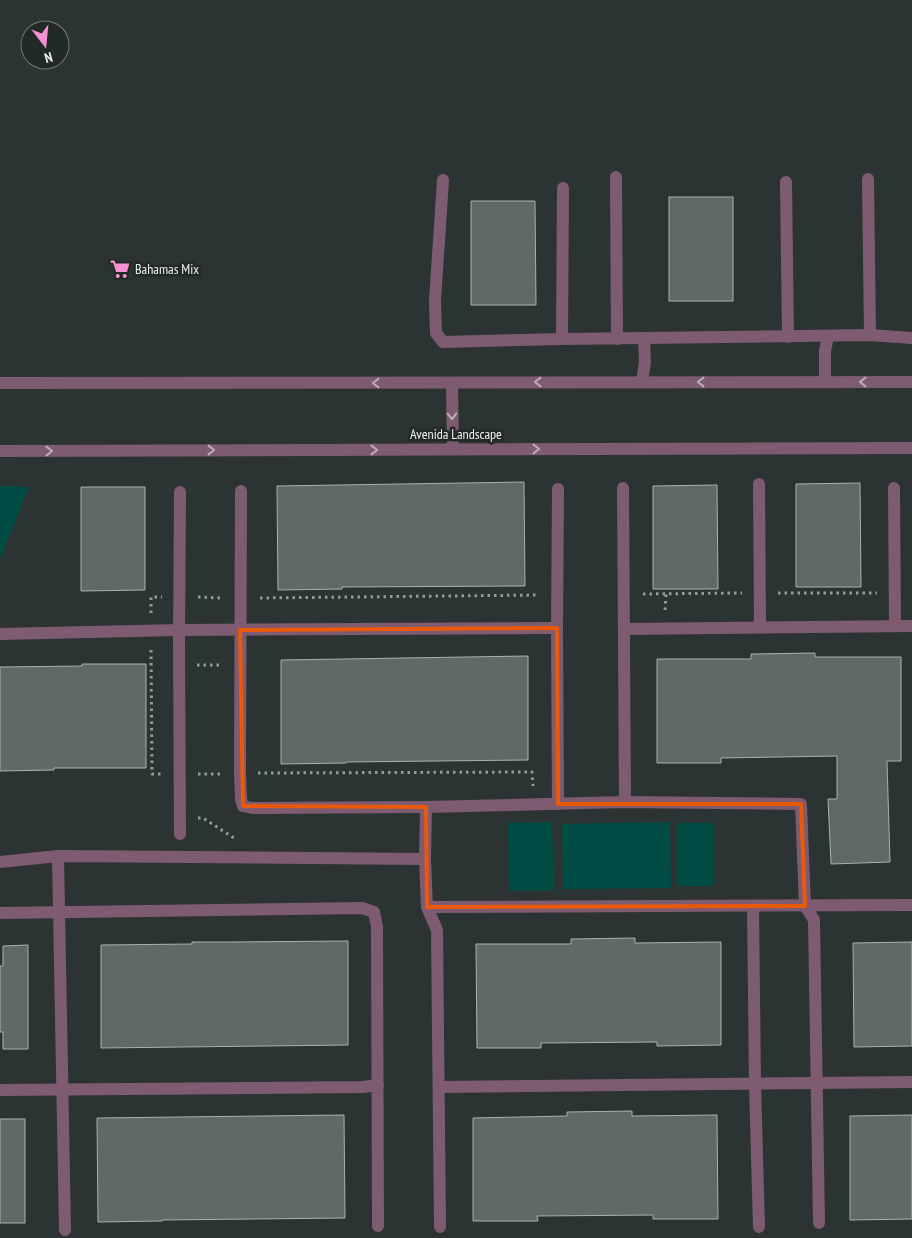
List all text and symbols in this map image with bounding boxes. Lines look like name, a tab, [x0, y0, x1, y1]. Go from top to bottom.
north arrow	[20, 20, 70, 70]
text: N	[42, 48, 55, 67]
supermarket icon: Bahamas Mix	[109, 258, 131, 280]
place label: Bahamas Mix	[135, 260, 199, 278]
one-way arrow	[534, 377, 542, 387]
one-way arrow	[697, 377, 704, 387]
one-way arrow	[859, 377, 867, 387]
one-way arrow	[372, 378, 380, 388]
one-way arrow	[447, 412, 457, 420]
street label: Avenida Landscape	[410, 425, 502, 443]
one-way arrow	[370, 444, 378, 455]
one-way arrow	[532, 444, 540, 454]
one-way arrow	[208, 445, 215, 455]
one-way arrow	[45, 446, 53, 456]

